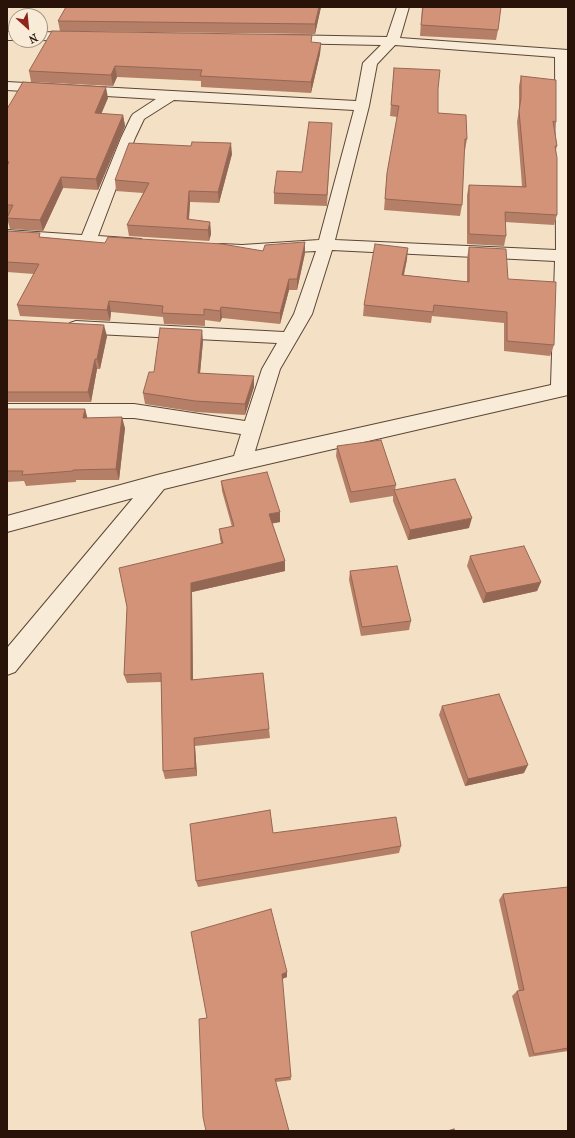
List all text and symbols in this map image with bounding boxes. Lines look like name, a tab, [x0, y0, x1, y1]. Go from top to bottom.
north arrow	[8, 8, 48, 48]
text: N	[27, 31, 40, 46]

